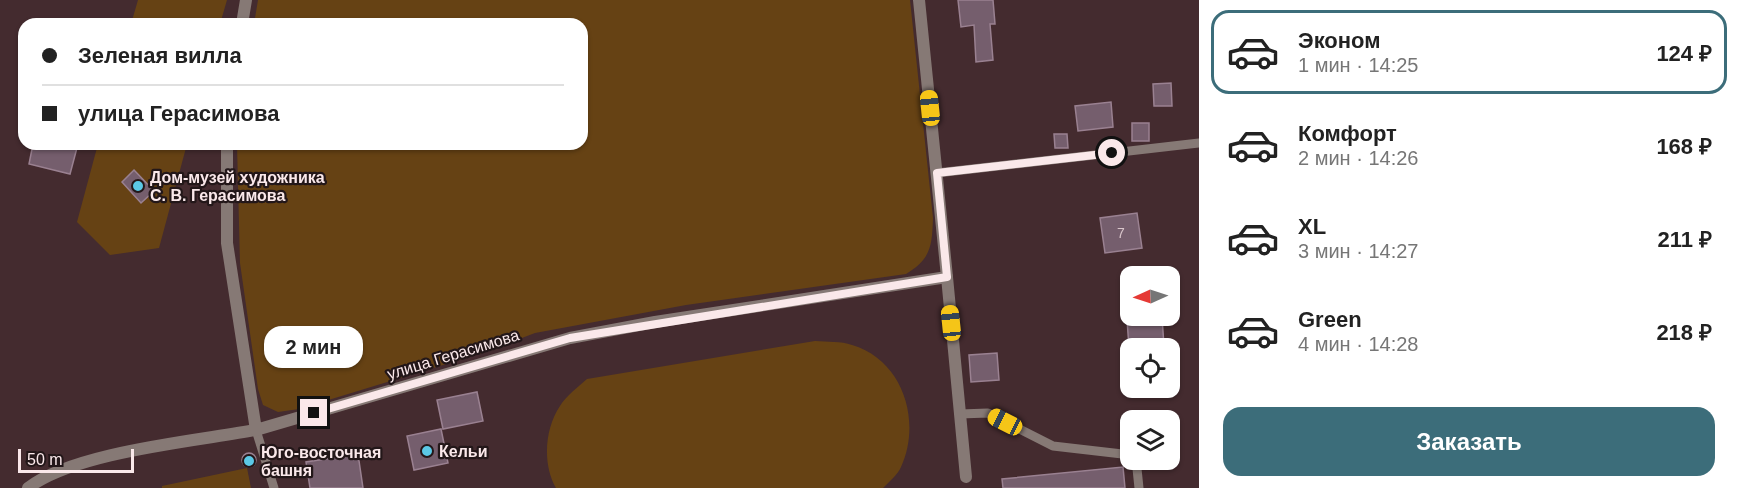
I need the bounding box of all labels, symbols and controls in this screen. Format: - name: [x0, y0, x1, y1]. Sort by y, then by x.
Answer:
- icon: car: [1226, 25, 1280, 79]
- text: Эконом: [1298, 28, 1381, 53]
- text: 124 ₽: [1656, 41, 1712, 66]
- text: Зеленая вилла: [78, 43, 242, 68]
- text: 1 мин · 14:25: [1298, 54, 1418, 76]
- car: [919, 89, 941, 127]
- text: улица Герасимова: [78, 101, 280, 126]
- icon: car: [1226, 118, 1280, 172]
- text: Комфорт: [1298, 121, 1397, 146]
- text: 168 ₽: [1656, 134, 1712, 159]
- route start: [1098, 139, 1125, 166]
- text: 2 мин · 14:26: [1298, 147, 1418, 169]
- place label: Дом-музей художника С. В. Герасимова: [150, 169, 325, 204]
- marker: Дом-музей художника С. В. Герасимова: [131, 179, 145, 193]
- icon: car: [1226, 211, 1280, 265]
- text: XL: [1298, 214, 1326, 239]
- house number: 7: [1117, 225, 1125, 241]
- text: 211 ₽: [1658, 227, 1712, 252]
- text: 3 мин · 14:27: [1298, 240, 1418, 262]
- north arrow: [1120, 266, 1180, 326]
- map controls: [1120, 266, 1180, 470]
- car: [940, 304, 962, 342]
- icon: car: [1226, 304, 1280, 358]
- text: Green: [1298, 307, 1362, 332]
- text: 218 ₽: [1656, 320, 1712, 345]
- callout: 2 мин: [264, 326, 364, 368]
- street label: улица Герасимова: [385, 326, 521, 383]
- text: 4 мин · 14:28: [1298, 333, 1418, 355]
- text: 2 мин: [286, 336, 341, 358]
- button: locate: [1120, 338, 1180, 398]
- route end: [300, 399, 327, 426]
- car: [985, 406, 1025, 438]
- button: Заказать: [1223, 407, 1715, 476]
- button: layers: [1120, 410, 1180, 470]
- place label: Кельи: [439, 443, 488, 460]
- place label: Юго-восточная башня: [261, 444, 381, 479]
- marker: Кельи: [420, 444, 434, 458]
- scale bar: [18, 446, 134, 474]
- text: 50 m: [27, 451, 63, 468]
- marker: Юго-восточная башня: [242, 454, 256, 468]

